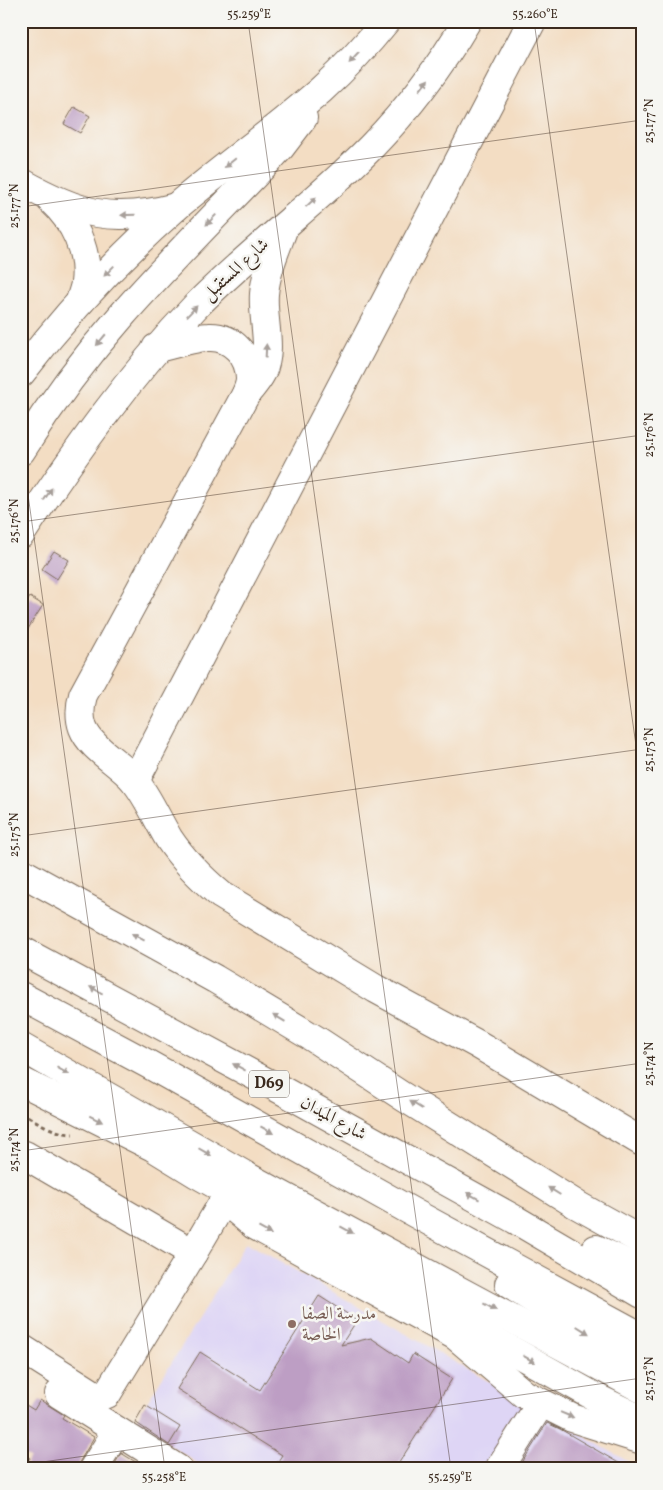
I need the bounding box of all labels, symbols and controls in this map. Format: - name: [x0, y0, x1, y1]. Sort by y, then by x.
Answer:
- text: 55.259°E: [227, 7, 271, 23]
- text: 55.260°E: [512, 7, 558, 23]
- one-way arrow: [348, 51, 360, 63]
- one-way arrow: [419, 79, 430, 92]
- text: 25.177°N: [642, 99, 658, 143]
- one-way arrow: [224, 158, 237, 169]
- text: 25.177°N: [7, 184, 23, 228]
- one-way arrow: [305, 196, 317, 208]
- one-way arrow: [120, 211, 136, 219]
- one-way arrow: [205, 214, 217, 226]
- street label: شارع المستقبل: [197, 233, 276, 308]
- one-way arrow: [103, 265, 115, 277]
- one-way arrow: [185, 306, 197, 318]
- one-way arrow: [96, 333, 107, 346]
- one-way arrow: [262, 343, 270, 359]
- text: 25.176°N: [642, 412, 658, 458]
- one-way arrow: [43, 487, 53, 500]
- text: 25.176°N: [7, 498, 23, 544]
- text: 25.175°N: [642, 728, 658, 772]
- text: 25.175°N: [7, 813, 23, 857]
- one-way arrow: [131, 932, 145, 941]
- one-way arrow: [88, 986, 103, 994]
- one-way arrow: [272, 1013, 285, 1022]
- text: 25.174°N: [642, 1042, 658, 1086]
- one-way arrow: [231, 1063, 246, 1071]
- one-way arrow: [57, 1067, 70, 1076]
- road number: D69: [249, 1070, 289, 1098]
- street label: شارع الميدان: [295, 1091, 371, 1148]
- one-way arrow: [409, 1100, 422, 1109]
- one-way arrow: [89, 1115, 103, 1123]
- one-way arrow: [259, 1126, 274, 1134]
- text: 25.174°N: [7, 1128, 23, 1172]
- one-way arrow: [197, 1148, 212, 1156]
- one-way arrow: [547, 1186, 560, 1195]
- one-way arrow: [466, 1192, 480, 1200]
- one-way arrow: [340, 1226, 354, 1234]
- one-way arrow: [258, 1227, 271, 1236]
- place label: مدرسة الصفا الخاصة: [302, 1302, 376, 1348]
- one-way arrow: [483, 1303, 497, 1312]
- marker: مدرسة الصفا الخاصة: [286, 1318, 298, 1330]
- one-way arrow: [577, 1326, 590, 1335]
- one-way arrow: [521, 1355, 536, 1363]
- text: 25.173°N: [642, 1357, 658, 1401]
- one-way arrow: [559, 1412, 574, 1420]
- text: 55.258°E: [142, 1470, 186, 1486]
- text: 55.259°E: [428, 1470, 472, 1486]

